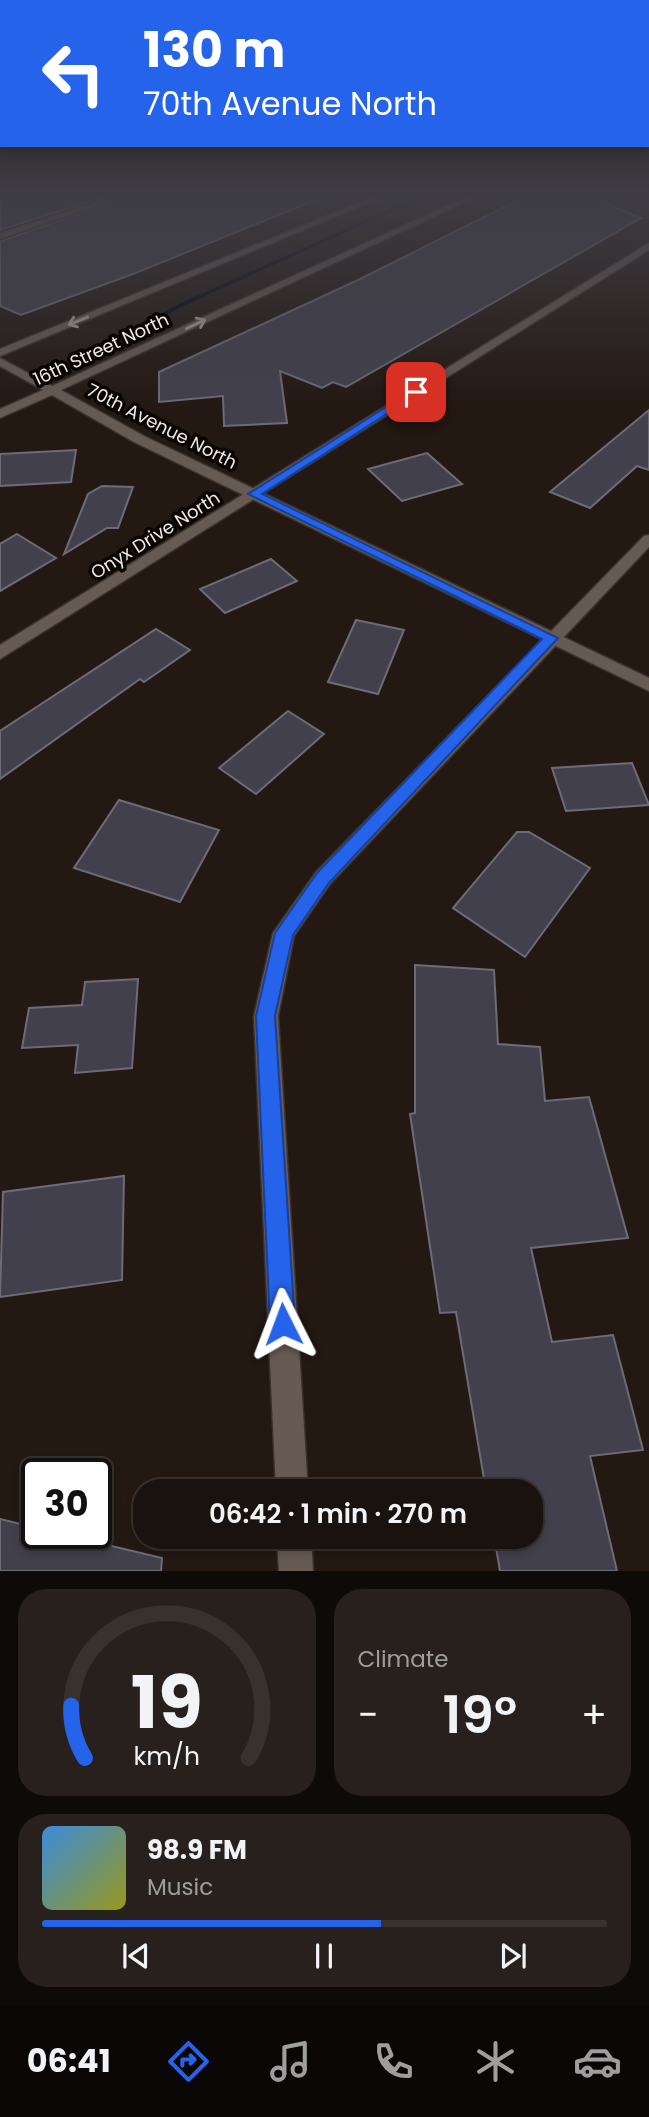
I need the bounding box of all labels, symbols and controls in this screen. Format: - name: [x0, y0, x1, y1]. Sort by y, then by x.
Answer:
- text: 130 m: [143, 16, 285, 84]
- icon: left: [28, 28, 119, 119]
- text: 70th Avenue North: [143, 81, 437, 126]
- street label: 16th Street North: [29, 307, 173, 391]
- one-way arrow: [68, 315, 90, 328]
- one-way arrow: [185, 317, 206, 330]
- pin: [386, 362, 446, 422]
- icon: arrive: [397, 373, 435, 411]
- street label: 70th Avenue North: [83, 377, 241, 475]
- street label: Onyx Drive North: [86, 485, 224, 585]
- position arrow: [246, 1287, 320, 1361]
- speed limit sign: 30: [21, 1458, 112, 1549]
- text: 06:42 · 1 min · 270 m: [209, 1496, 467, 1532]
- text: Climate: [358, 1643, 448, 1675]
- text: 19: [131, 1653, 203, 1754]
- text: 19°: [443, 1678, 517, 1751]
- text: −: [358, 1688, 378, 1741]
- text: +: [581, 1688, 607, 1741]
- text: km/h: [133, 1739, 200, 1774]
- text: 98.9 FM: [147, 1832, 247, 1868]
- text: Music: [147, 1871, 213, 1903]
- icon: previous: [117, 1937, 155, 1975]
- icon: pause: [305, 1937, 343, 1975]
- icon: next: [494, 1937, 532, 1975]
- icon: directions: [164, 2037, 213, 2086]
- icon: music: [266, 2037, 315, 2086]
- icon: phone: [369, 2037, 418, 2086]
- icon: climate: [471, 2037, 520, 2086]
- icon: car: [573, 2037, 622, 2086]
- text: 06:41: [27, 2038, 111, 2083]

